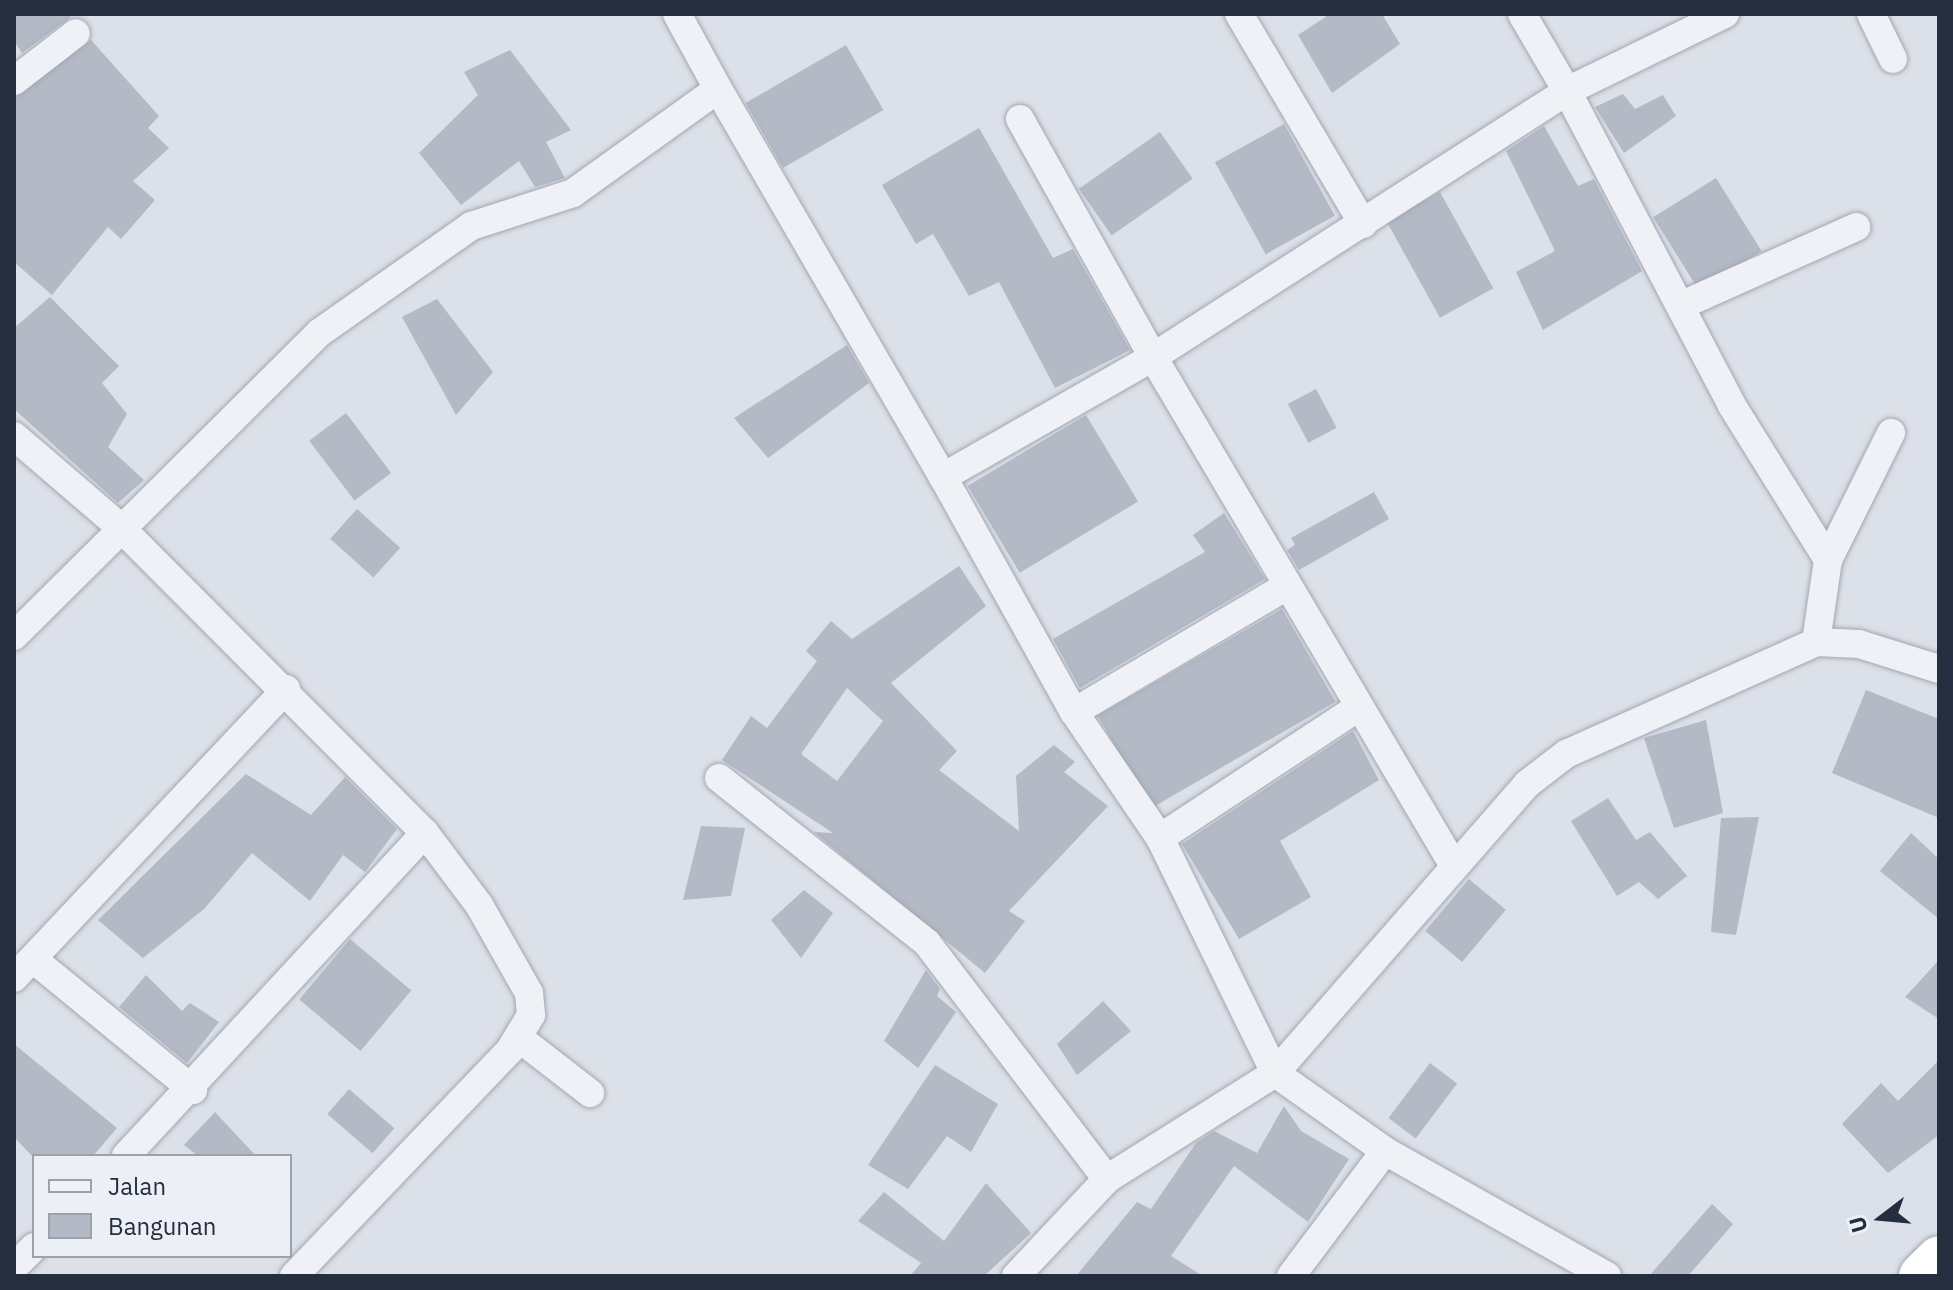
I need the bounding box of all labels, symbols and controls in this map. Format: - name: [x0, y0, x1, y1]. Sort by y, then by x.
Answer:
- legend: [32, 1154, 292, 1258]
- text: Jalan: [108, 1170, 166, 1202]
- north arrow: [1841, 1178, 1921, 1258]
- text: Bangunan: [108, 1210, 216, 1242]
- text: U: [1841, 1213, 1873, 1236]

